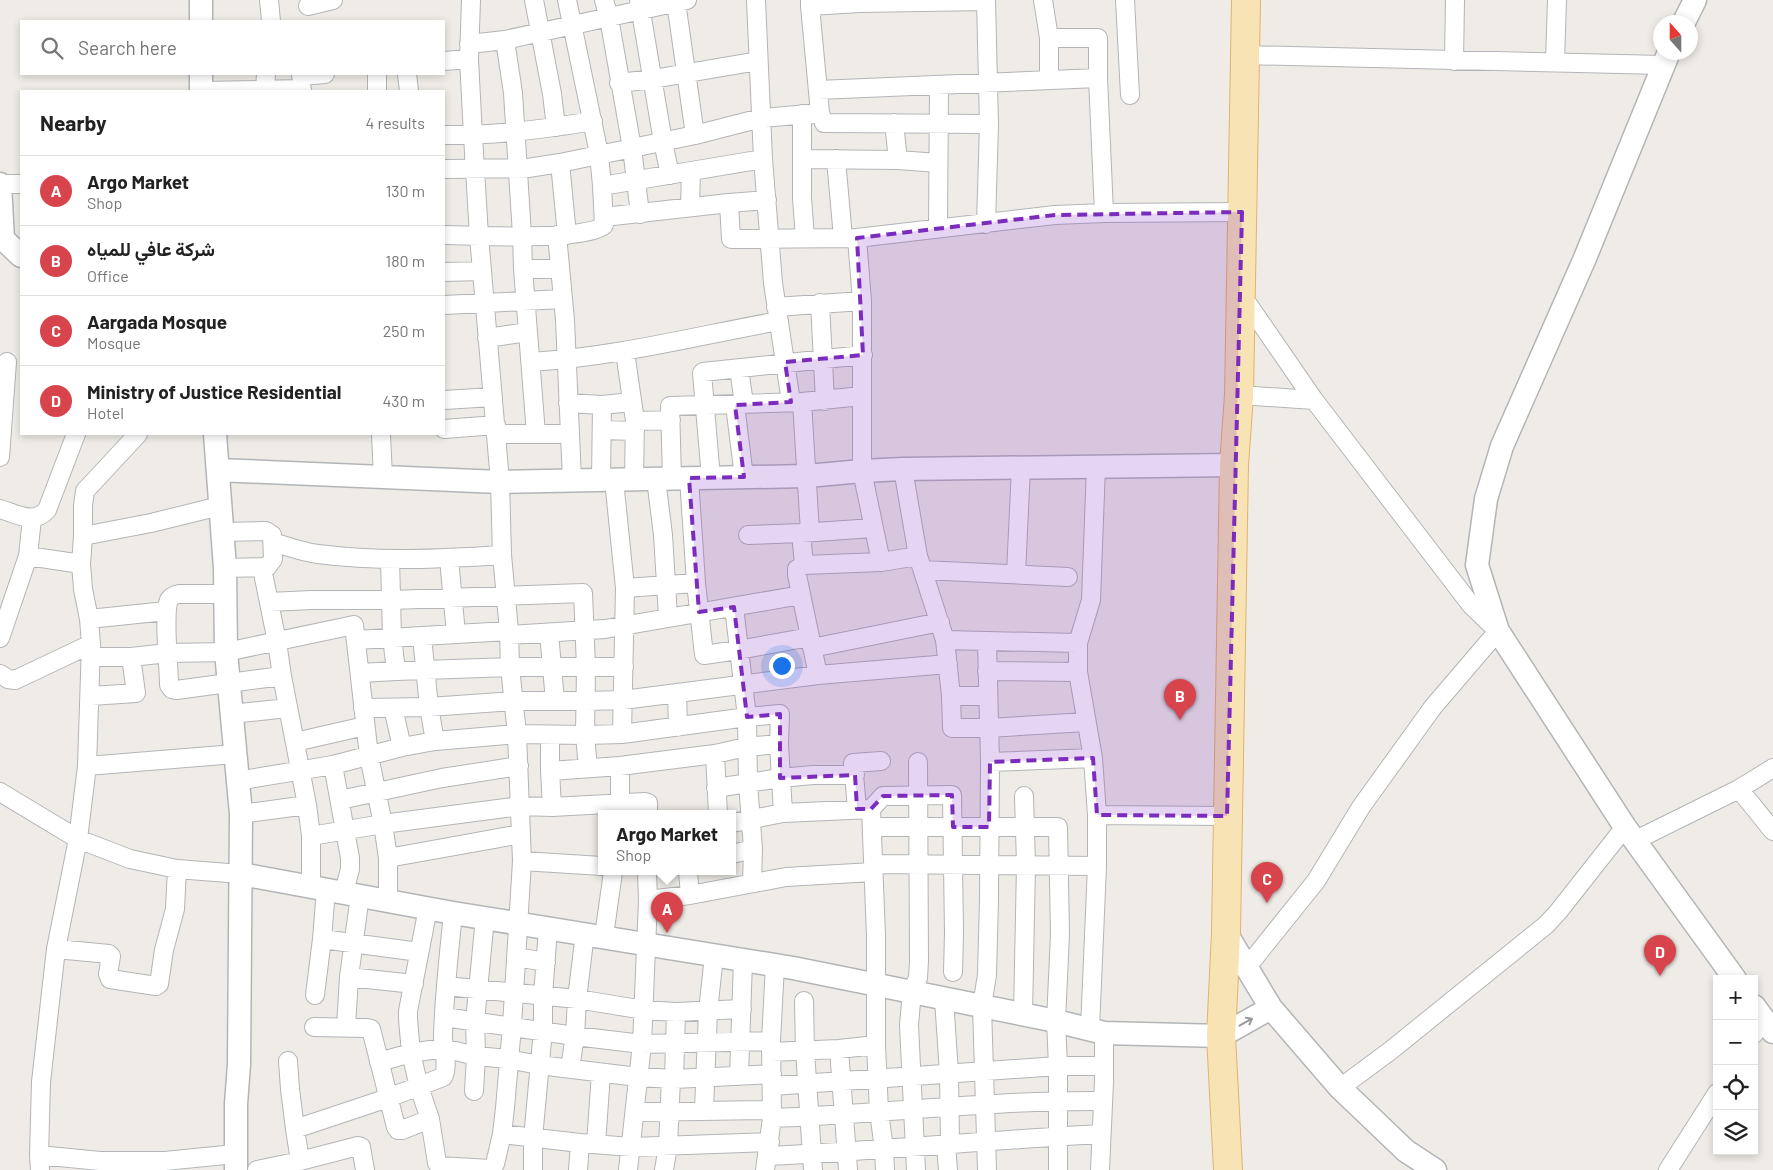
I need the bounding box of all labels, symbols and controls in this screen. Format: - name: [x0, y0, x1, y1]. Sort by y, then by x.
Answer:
- north arrow: [1653, 15, 1698, 60]
- search box: [20, 20, 445, 75]
- icon: search: [38, 34, 66, 62]
- text: Search here: [78, 36, 177, 59]
- text: Nearby: [40, 110, 106, 135]
- text: 4 results: [365, 113, 425, 132]
- text: Argo Market: [87, 170, 189, 193]
- text: A: [51, 181, 61, 200]
- text: 130 m: [386, 181, 425, 200]
- text: Shop: [87, 193, 122, 212]
- text: شركة عافي للمياه: [87, 237, 215, 260]
- text: B: [51, 251, 61, 270]
- text: 180 m: [386, 251, 425, 270]
- text: Office: [87, 266, 129, 285]
- text: Aargada Mosque: [87, 310, 227, 333]
- text: C: [51, 321, 61, 340]
- text: 250 m: [383, 321, 425, 340]
- text: Mosque: [87, 333, 141, 352]
- text: Ministry of Justice Residential: [87, 380, 341, 403]
- text: D: [51, 391, 61, 410]
- text: 430 m: [382, 391, 425, 410]
- text: Hotel: [87, 403, 124, 422]
- your location: [769, 653, 795, 679]
- pin: B: [1164, 679, 1196, 720]
- popup: [598, 810, 736, 875]
- text: Argo Market: [616, 822, 718, 845]
- text: Shop: [616, 845, 651, 864]
- pin: C: [1251, 862, 1283, 903]
- pin: A: [651, 892, 683, 933]
- pin: D: [1644, 935, 1676, 976]
- map controls: [1713, 975, 1758, 1155]
- button: +: [1713, 975, 1758, 1020]
- one-way arrow: [1239, 1016, 1253, 1026]
- button: −: [1713, 1020, 1758, 1065]
- button: locate: [1713, 1065, 1758, 1110]
- button: layers: [1713, 1110, 1758, 1155]

